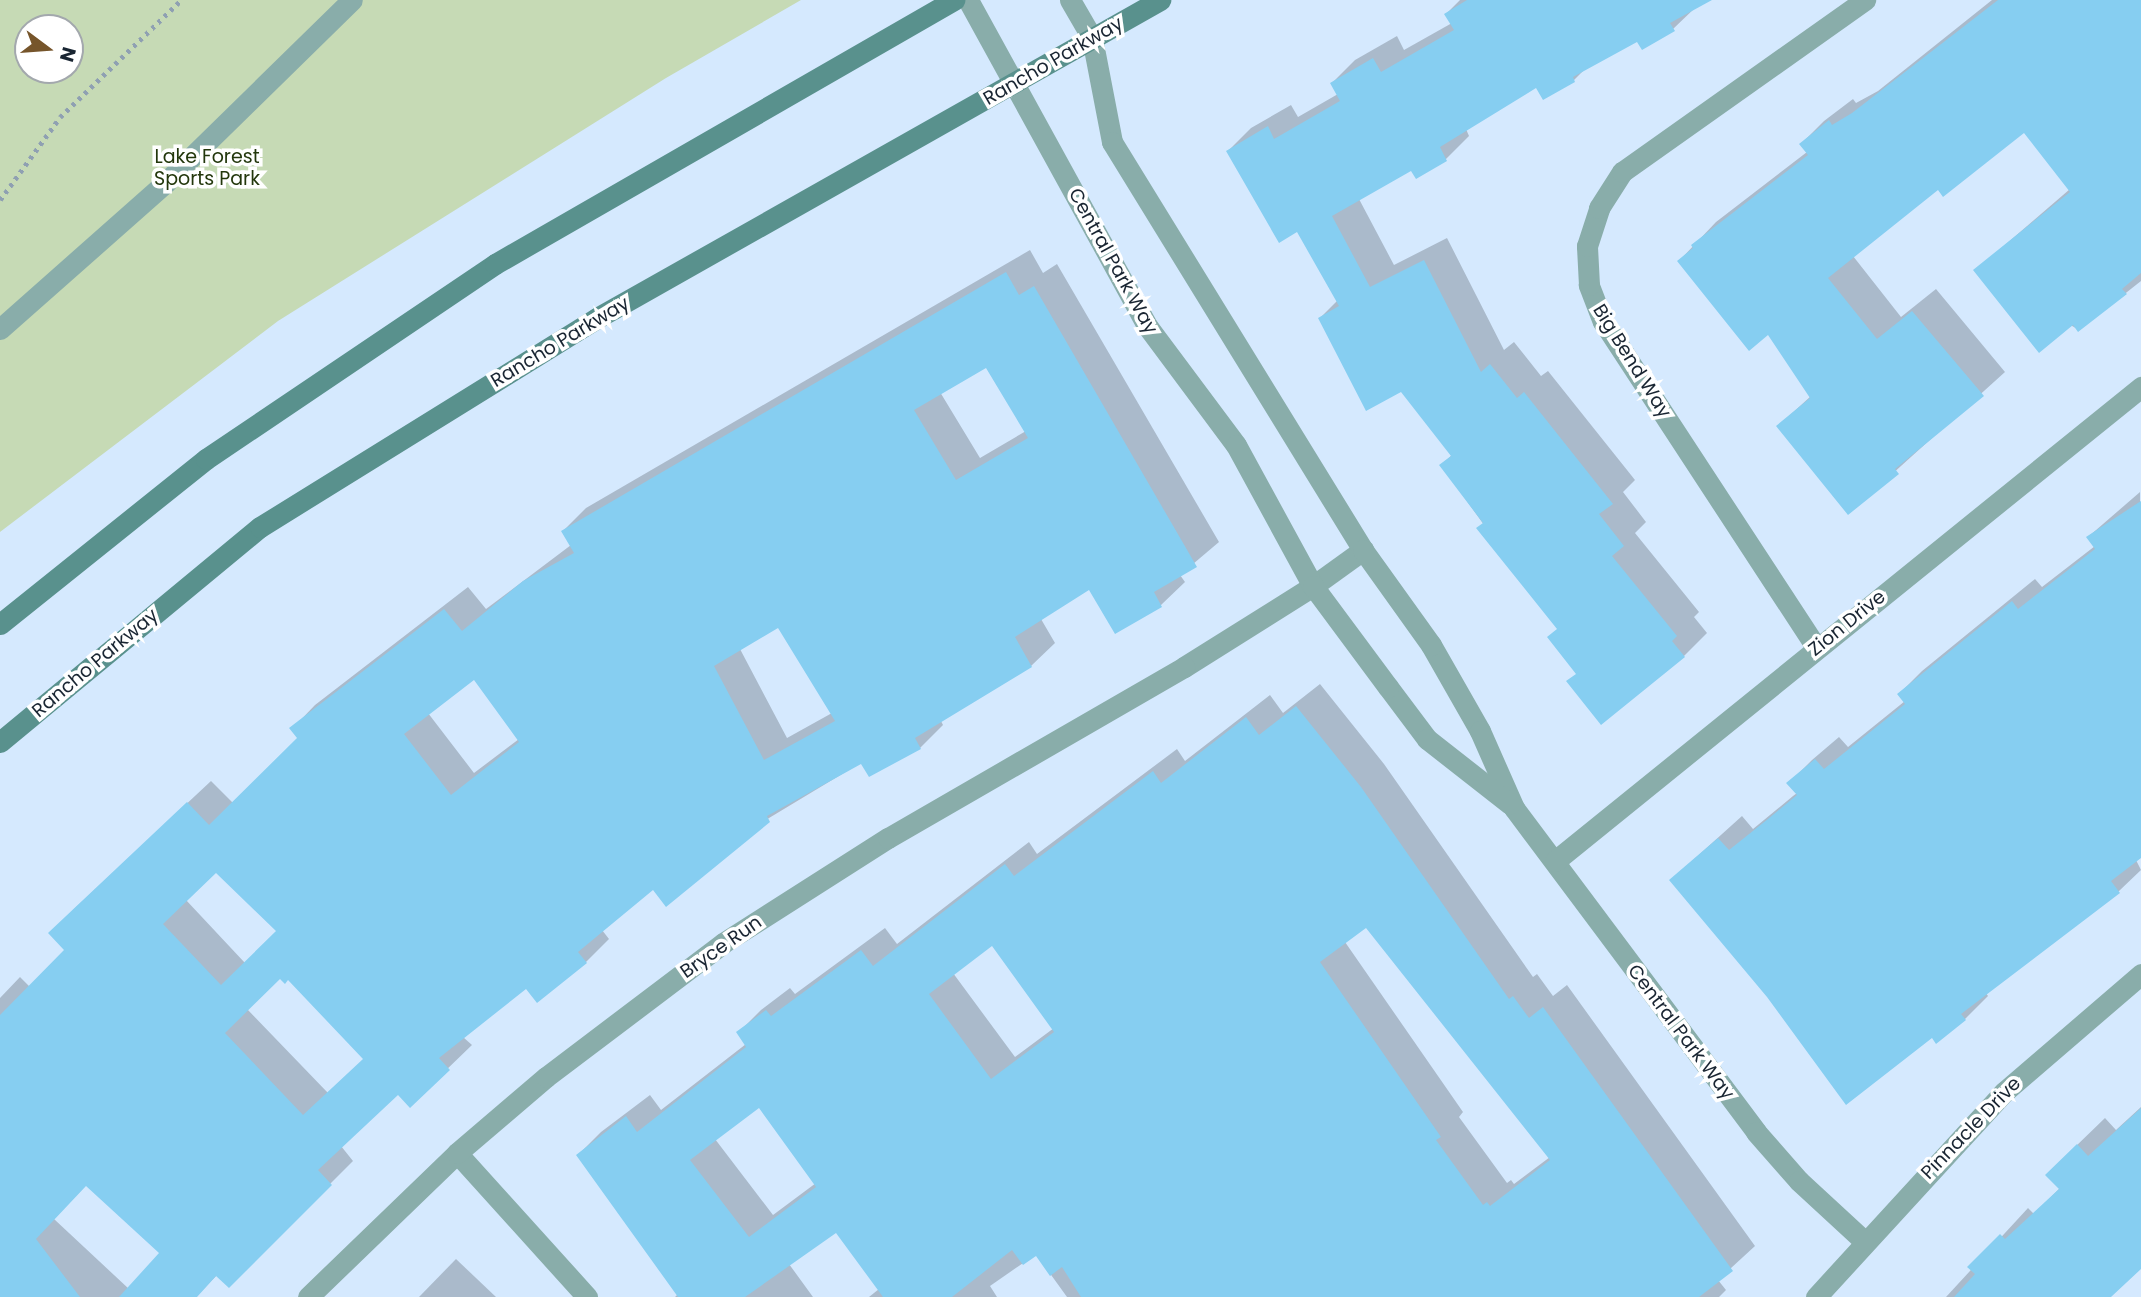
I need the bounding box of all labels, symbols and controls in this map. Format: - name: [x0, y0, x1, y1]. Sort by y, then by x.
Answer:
- street label: Rancho Parkway: [979, 12, 1127, 110]
- north arrow: [14, 14, 84, 84]
- text: N: [53, 44, 83, 65]
- park label: Lake Forest Sports Park: [154, 146, 260, 190]
- street label: Central Park Way: [1063, 184, 1163, 338]
- street label: Rancho Parkway: [487, 292, 633, 392]
- street label: Big Bend Way: [1588, 300, 1676, 422]
- street label: Zion Drive: [1804, 585, 1890, 661]
- street label: Rancho Parkway: [27, 604, 163, 722]
- street label: Bryce Run: [676, 911, 766, 983]
- street label: Central Park Way: [1623, 960, 1739, 1104]
- street label: Pinnacle Drive: [1916, 1072, 2026, 1184]

